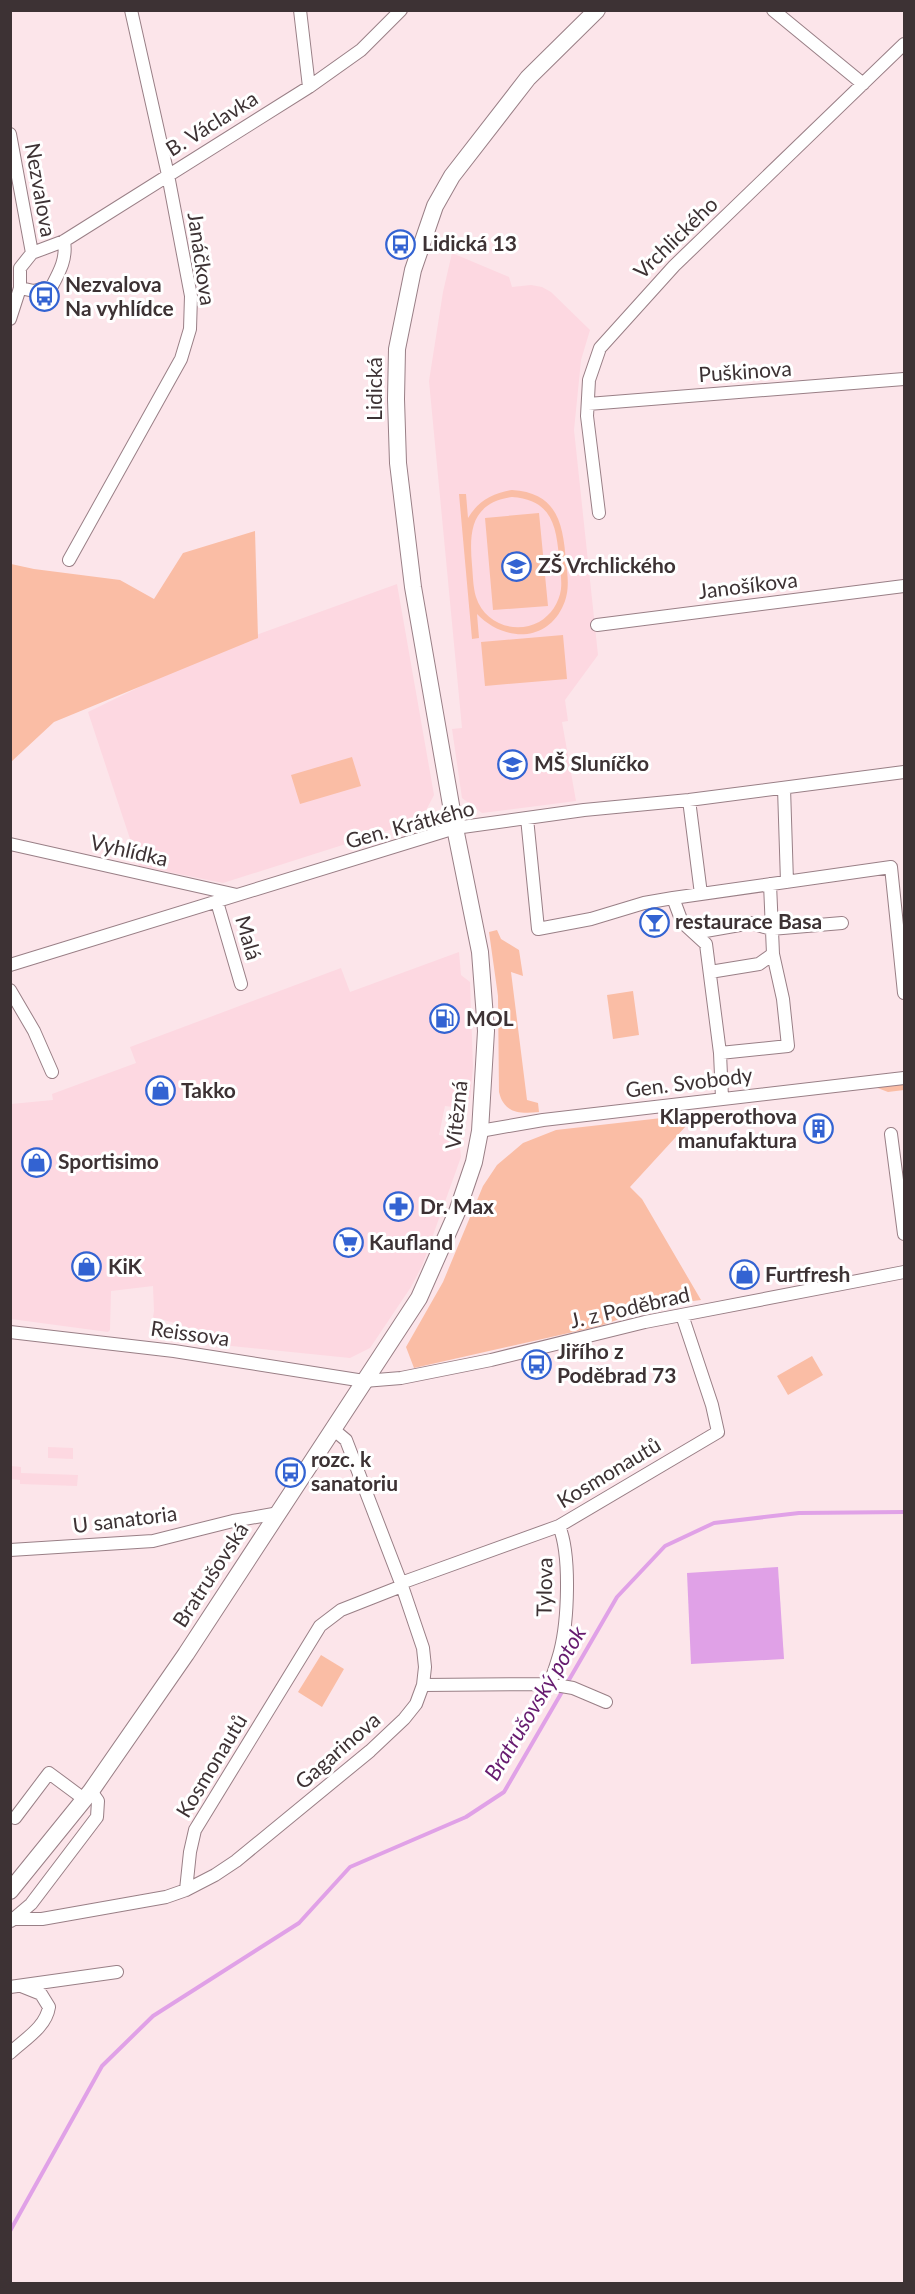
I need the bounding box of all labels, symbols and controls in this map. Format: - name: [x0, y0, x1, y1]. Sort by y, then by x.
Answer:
- street label: B. Václavka: [161, 85, 262, 161]
- street label: Nezvalova: [21, 141, 62, 239]
- street label: Vrchlického: [628, 191, 722, 283]
- street label: Janáčkova: [184, 211, 221, 307]
- bus stop icon: Lidická 13: [385, 228, 417, 260]
- place label: Lidická 13: [422, 230, 517, 255]
- place label: Nezvalova Na vyhlídce: [65, 271, 174, 320]
- bus stop icon: Nezvalova Na vyhlídce: [28, 281, 60, 313]
- street label: Puškinova: [697, 355, 792, 386]
- street label: Lidická: [361, 357, 386, 421]
- school or university icon: ZŠ Vrchlického: [501, 550, 533, 582]
- place label: ZŠ Vrchlického: [538, 552, 676, 577]
- street label: Janošíkova: [697, 566, 799, 603]
- school or university icon: MŠ Sluníčko: [497, 748, 529, 780]
- place label: MŠ Sluníčko: [534, 750, 649, 775]
- street label: Gen. Krátkého: [342, 794, 477, 853]
- street label: Vyhlídka: [88, 828, 171, 871]
- bar icon: restaurace Basa: [638, 906, 670, 938]
- place label: restaurace Basa: [675, 908, 822, 933]
- street label: Malá: [231, 913, 268, 963]
- fuel station icon: MOL: [429, 1003, 461, 1035]
- place label: MOL: [466, 1005, 514, 1030]
- street label: Gen. Svobody: [624, 1061, 754, 1102]
- shop icon: Takko: [144, 1075, 176, 1107]
- place label: Takko: [181, 1077, 236, 1102]
- street label: Vítězná: [439, 1079, 472, 1150]
- place label: Klapperothova manufaktura: [659, 1103, 797, 1152]
- building icon: Klapperothova manufaktura: [802, 1113, 834, 1145]
- shop icon: Sportisimo: [21, 1146, 53, 1178]
- place label: Sportisimo: [58, 1148, 159, 1173]
- pharmacy icon: Dr. Max: [383, 1191, 415, 1223]
- place label: Dr. Max: [420, 1193, 494, 1218]
- supermarket icon: Kaufland: [332, 1227, 364, 1259]
- place label: Kaufland: [369, 1229, 453, 1254]
- shop icon: KiK: [71, 1251, 103, 1283]
- place label: KiK: [108, 1253, 143, 1278]
- shop icon: Furtfresh: [728, 1259, 760, 1291]
- place label: Furtfresh: [765, 1261, 850, 1286]
- street label: J. z Poděbrad: [567, 1281, 692, 1332]
- street label: Reissova: [149, 1315, 231, 1350]
- place label: Jiřího z Poděbrad 73: [557, 1338, 676, 1387]
- bus stop icon: Jiřího z Poděbrad 73: [520, 1348, 552, 1380]
- street label: Kosmonautů: [552, 1431, 665, 1512]
- place label: rozc. k sanatoriu: [311, 1446, 398, 1495]
- bus stop icon: rozc. k sanatoriu: [274, 1456, 306, 1488]
- street label: U sanatoria: [71, 1500, 178, 1537]
- street label: Bratrušovská: [167, 1517, 253, 1631]
- street label: Tylova: [530, 1557, 557, 1617]
- water label: Bratrušovský potok: [478, 1620, 592, 1785]
- street label: Gagarinova: [290, 1706, 385, 1793]
- street label: Kosmonautů: [170, 1709, 251, 1822]

